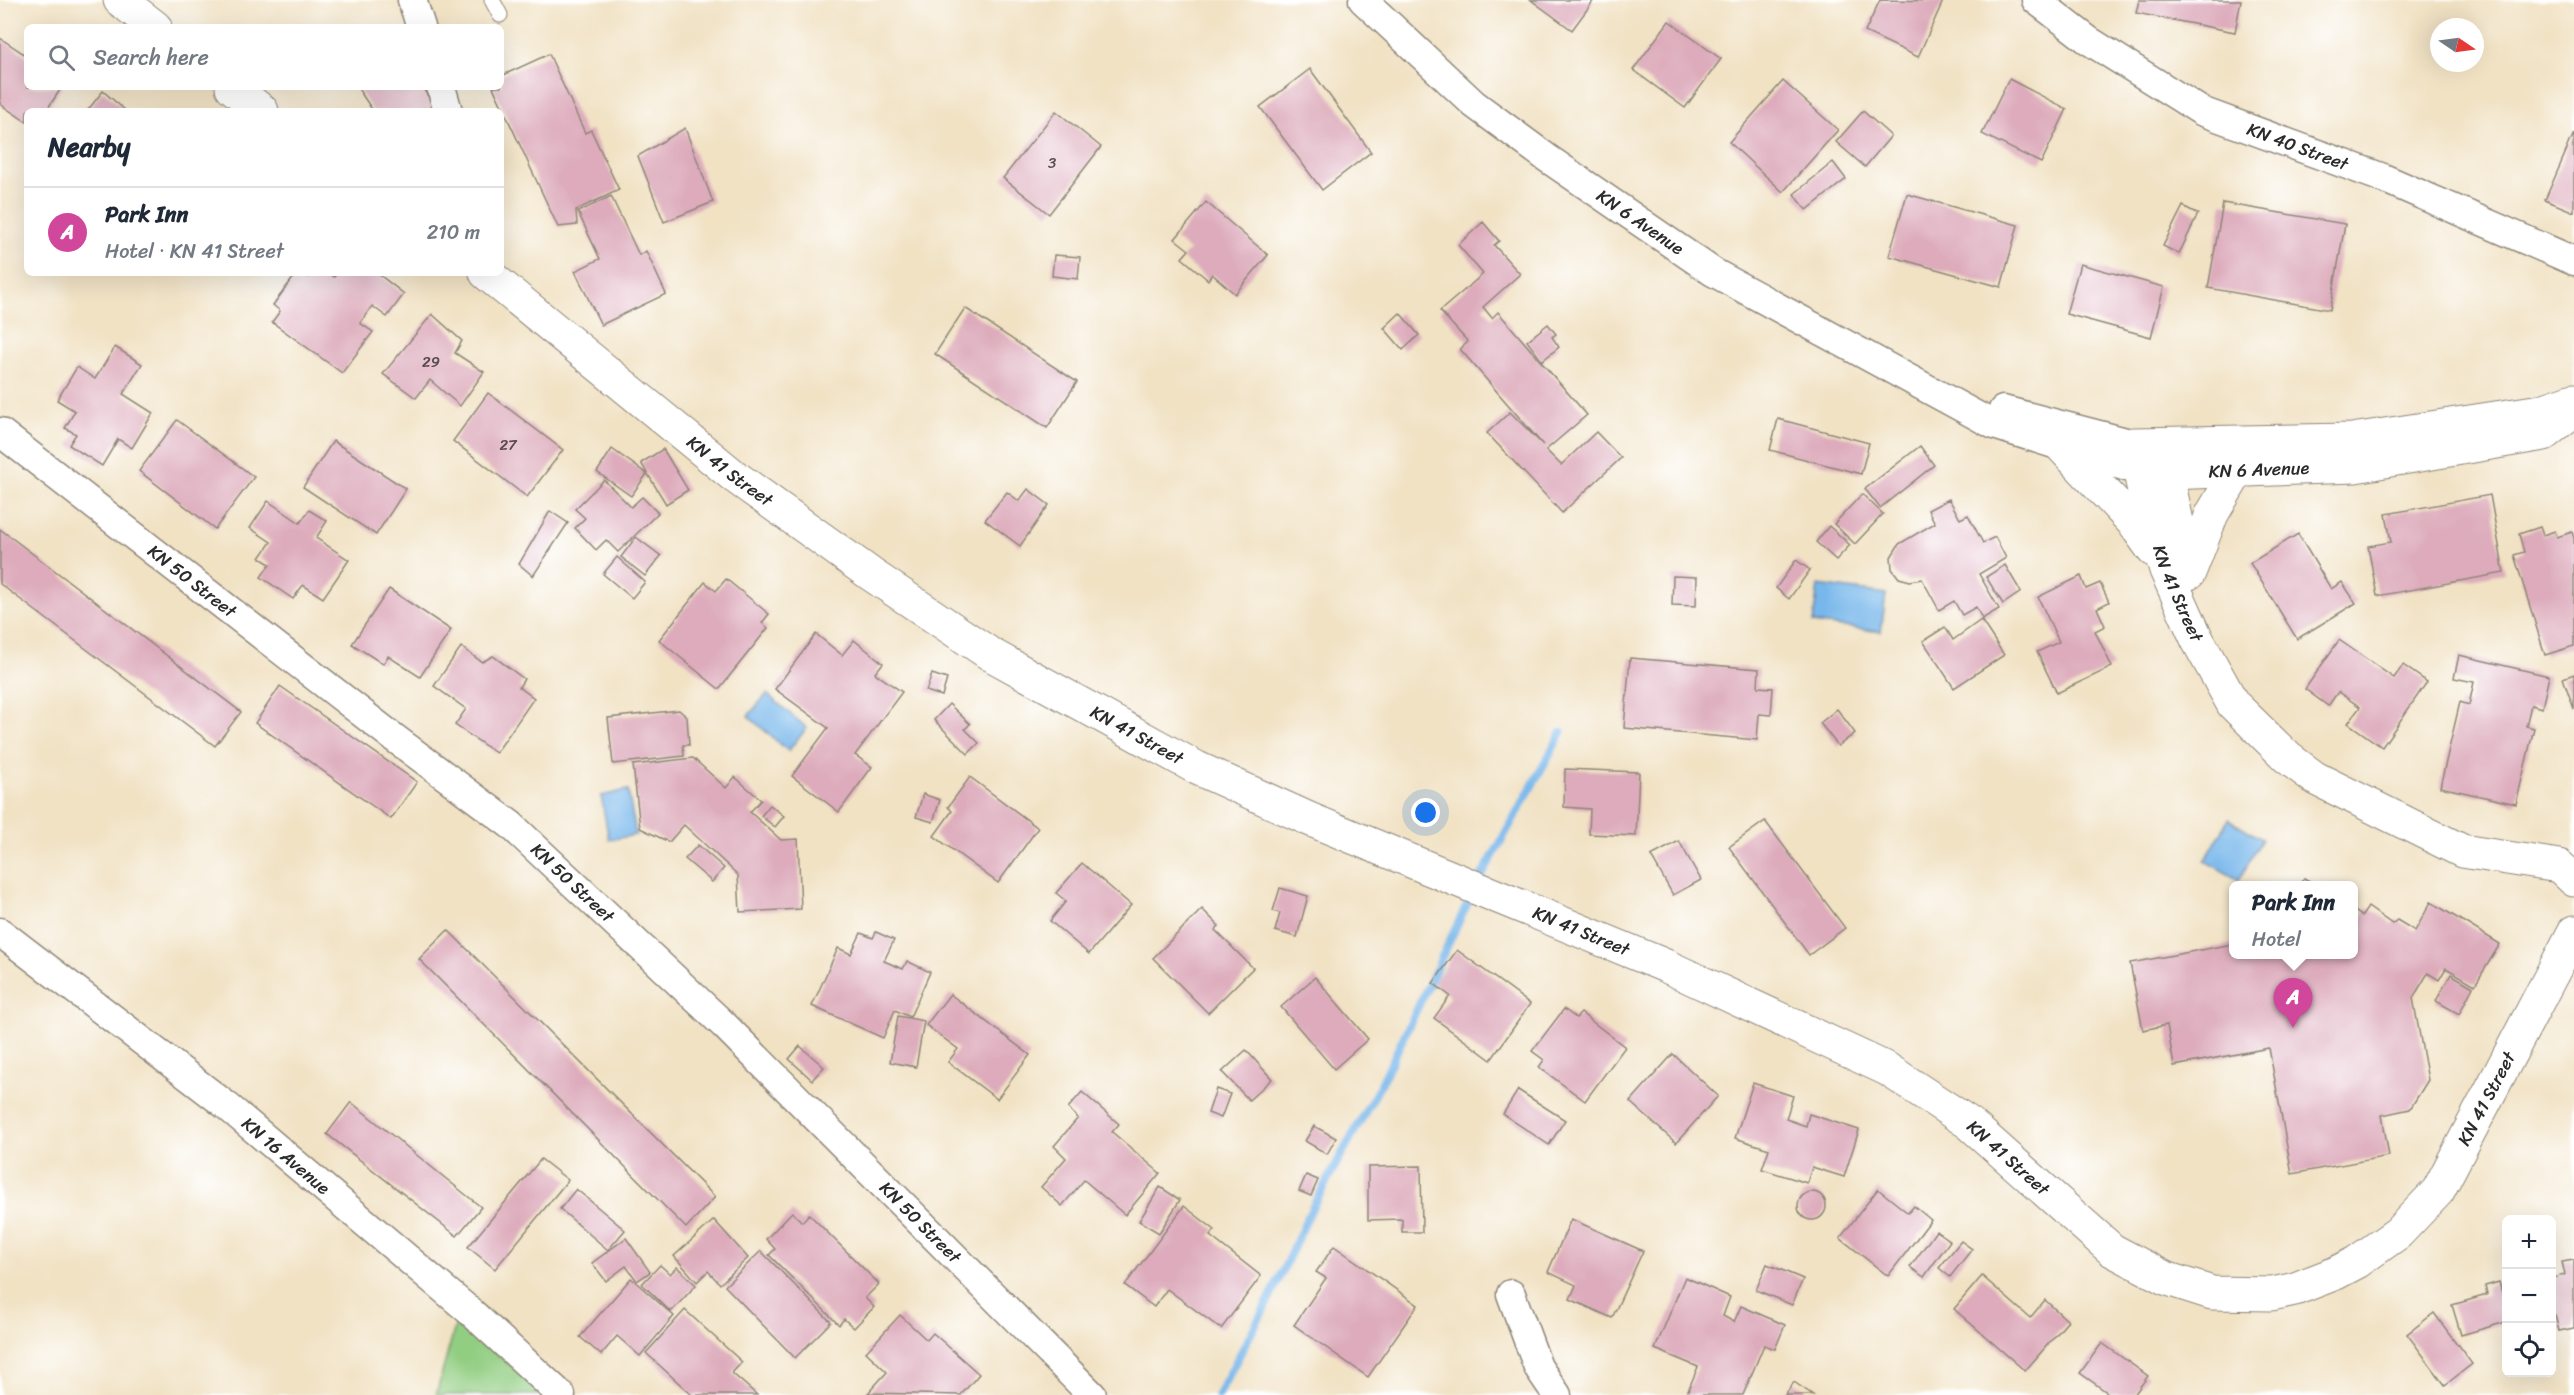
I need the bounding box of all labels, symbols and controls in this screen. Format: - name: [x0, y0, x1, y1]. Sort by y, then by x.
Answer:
- north arrow: [2430, 18, 2484, 72]
- search box: [24, 24, 504, 90]
- text: Search here: [93, 38, 209, 77]
- icon: search: [45, 41, 78, 74]
- street label: KN 40 Street: [2242, 113, 2354, 180]
- text: Nearby: [48, 124, 130, 170]
- house number: 3: [1048, 150, 1056, 176]
- street label: KN 6 Avenue: [1590, 180, 1691, 264]
- text: Park Inn: [105, 195, 188, 234]
- text: A: [61, 215, 74, 250]
- text: 210 m: [427, 215, 480, 250]
- text: Hotel · KN 41 Street: [105, 234, 284, 269]
- house number: 29: [422, 349, 440, 375]
- street label: KN 41 Street: [679, 427, 780, 516]
- house number: 27: [499, 432, 518, 458]
- street label: KN 6 Avenue: [2208, 452, 2310, 487]
- street label: KN 50 Street: [140, 536, 244, 627]
- street label: KN 41 Street: [2143, 541, 2213, 648]
- street label: KN 41 Street: [1084, 696, 1190, 774]
- your location: [1411, 798, 1440, 827]
- street label: KN 50 Street: [523, 835, 623, 931]
- popup: [2229, 881, 2358, 959]
- text: Park Inn: [2252, 883, 2335, 922]
- street label: KN 41 Street: [1528, 897, 1635, 966]
- text: Hotel: [2252, 922, 2301, 957]
- pin: A: [2274, 978, 2312, 1028]
- street label: KN 41 Street: [2448, 1045, 2525, 1152]
- street label: KN 16 Avenue: [234, 1108, 338, 1203]
- street label: KN 41 Street: [1959, 1112, 2058, 1204]
- street label: KN 50 Street: [871, 1173, 969, 1272]
- map controls: [2502, 1215, 2556, 1377]
- button: +: [2502, 1215, 2556, 1269]
- button: −: [2502, 1269, 2556, 1323]
- button: locate: [2502, 1323, 2556, 1377]

